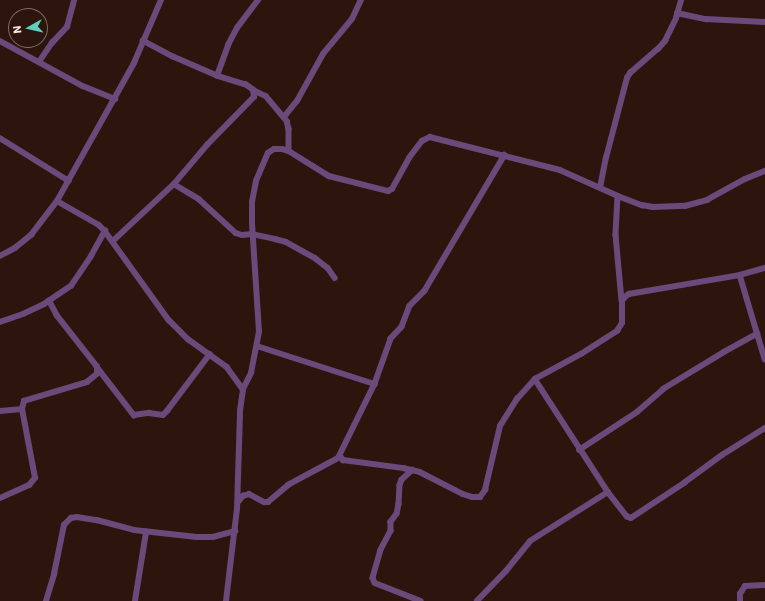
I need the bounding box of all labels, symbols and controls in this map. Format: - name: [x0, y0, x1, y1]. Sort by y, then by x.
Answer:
- north arrow: [8, 8, 48, 48]
- text: N: [10, 25, 25, 34]

